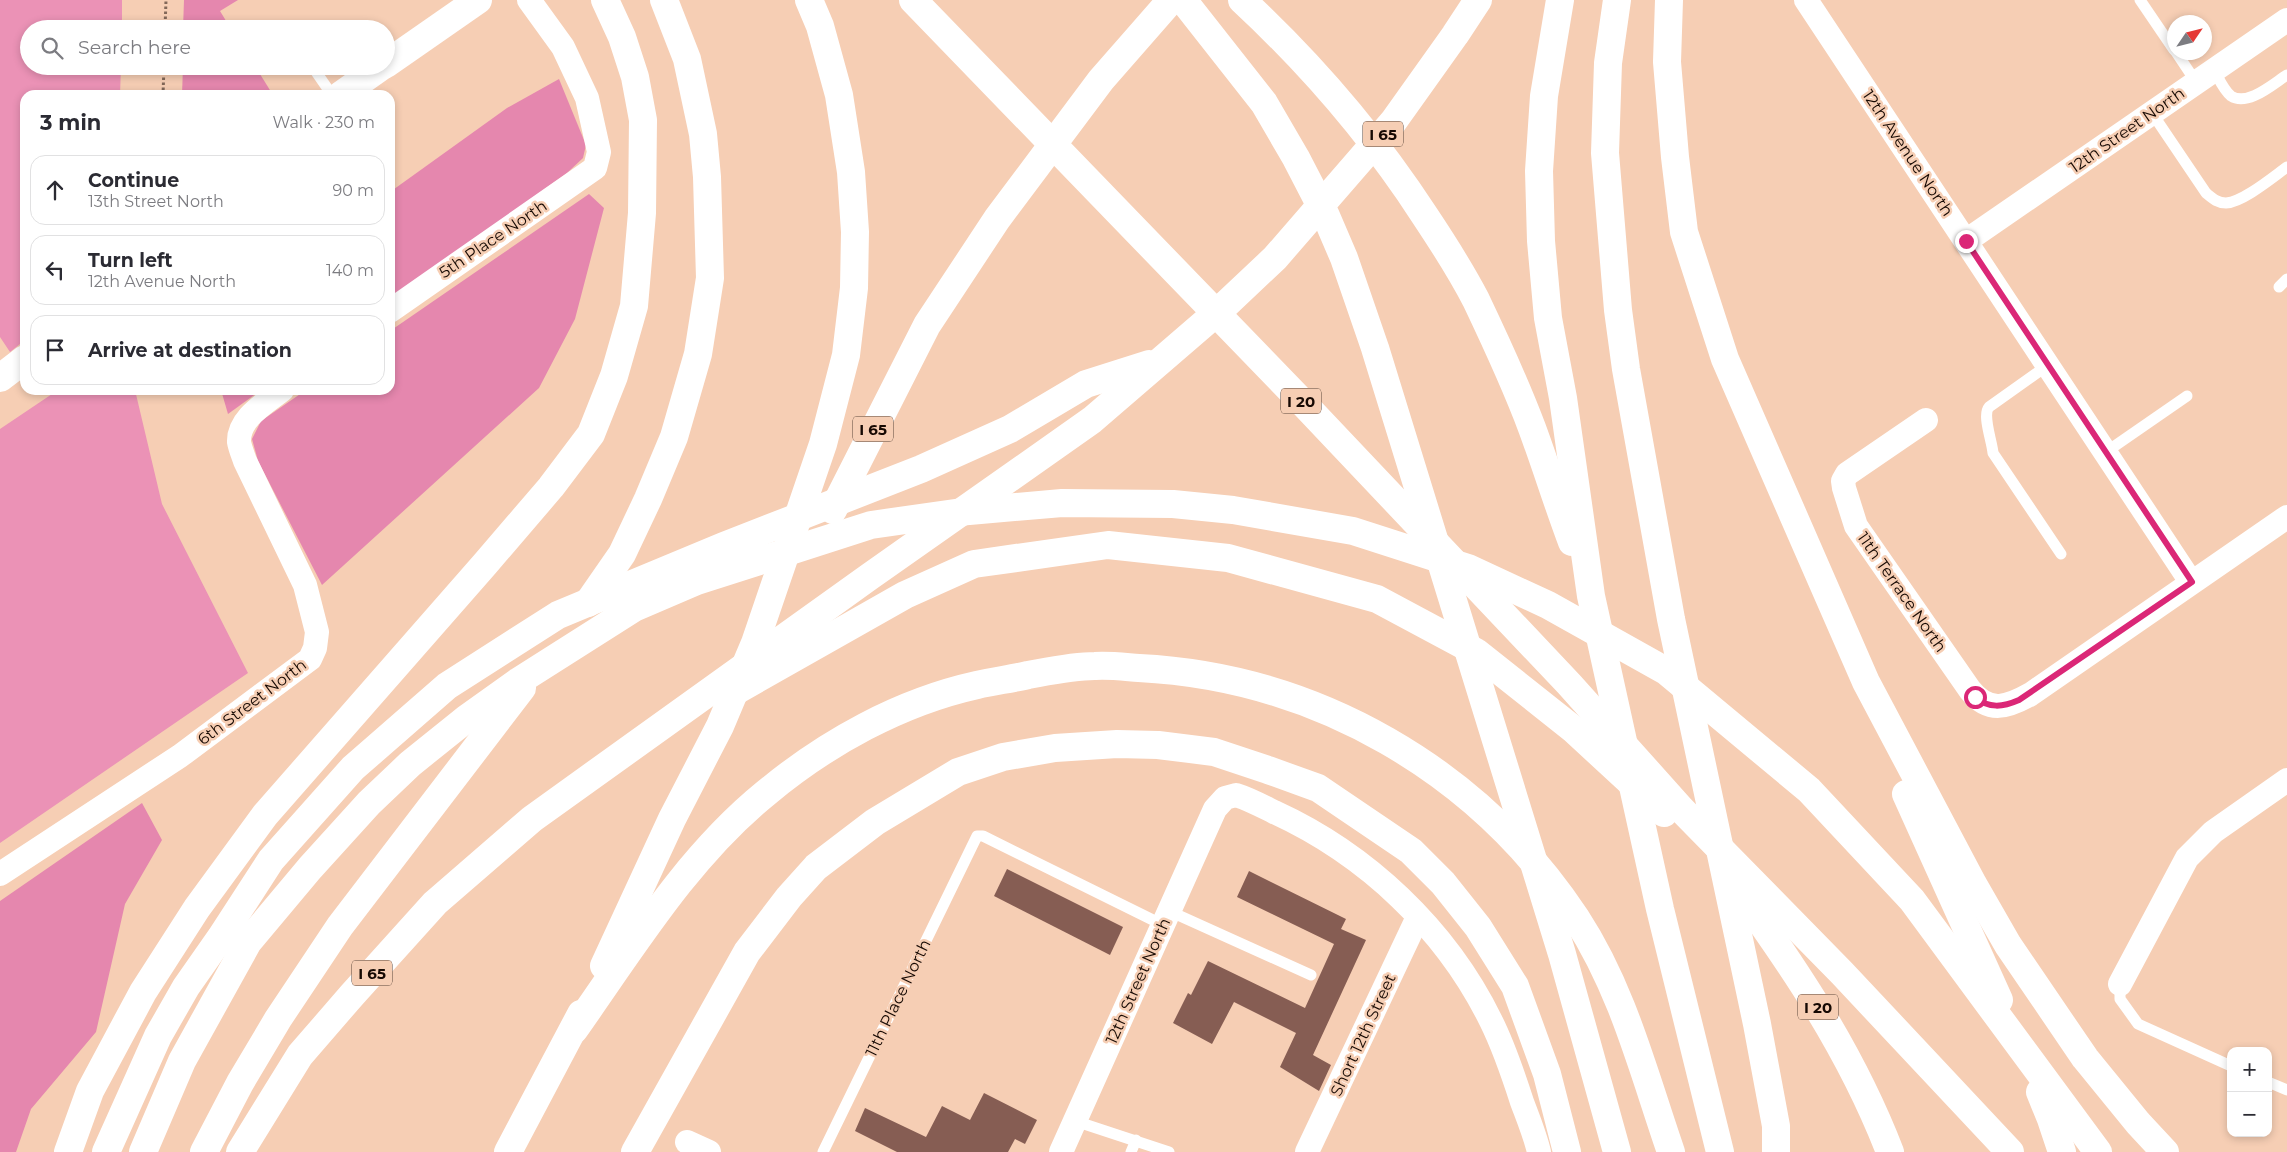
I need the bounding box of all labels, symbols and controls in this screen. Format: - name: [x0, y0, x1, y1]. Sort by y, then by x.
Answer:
- north arrow: [2167, 15, 2212, 60]
- search box: [20, 20, 395, 75]
- icon: search: [38, 34, 66, 62]
- text: Search here: [78, 36, 191, 59]
- street label: 12th Street North: [2066, 83, 2188, 177]
- street label: 12th Avenue North: [1859, 86, 1957, 220]
- text: 3 min: [40, 110, 101, 135]
- text: Walk · 230 m: [273, 113, 375, 132]
- road number: I 65: [1363, 122, 1403, 146]
- text: Continue: [88, 169, 179, 192]
- icon: ahead: [41, 176, 69, 204]
- text: 90 m: [332, 181, 374, 200]
- text: 13th Street North: [88, 192, 224, 211]
- street label: 5th Place North: [436, 196, 550, 282]
- route end: [1955, 230, 1978, 253]
- text: Turn left: [88, 249, 173, 272]
- icon: left: [41, 256, 69, 284]
- text: 140 m: [326, 261, 374, 280]
- text: 12th Avenue North: [88, 272, 236, 291]
- icon: arrive: [41, 336, 69, 364]
- text: Arrive at destination: [88, 339, 292, 362]
- road number: I 20: [1281, 388, 1321, 414]
- road number: I 65: [853, 416, 893, 442]
- street label: 11th Terrace North: [1853, 528, 1951, 656]
- street label: 6th Street North: [194, 655, 310, 749]
- route start: [1964, 686, 1987, 709]
- street label: 12th Street North: [1102, 915, 1174, 1047]
- street label: 11th Place North: [861, 936, 935, 1060]
- road number: I 65: [352, 960, 392, 986]
- street label: Short 12th Street: [1326, 970, 1400, 1099]
- road number: I 20: [1798, 994, 1838, 1020]
- map controls: [2227, 1047, 2272, 1137]
- button: +: [2227, 1047, 2272, 1092]
- button: −: [2227, 1092, 2272, 1137]

